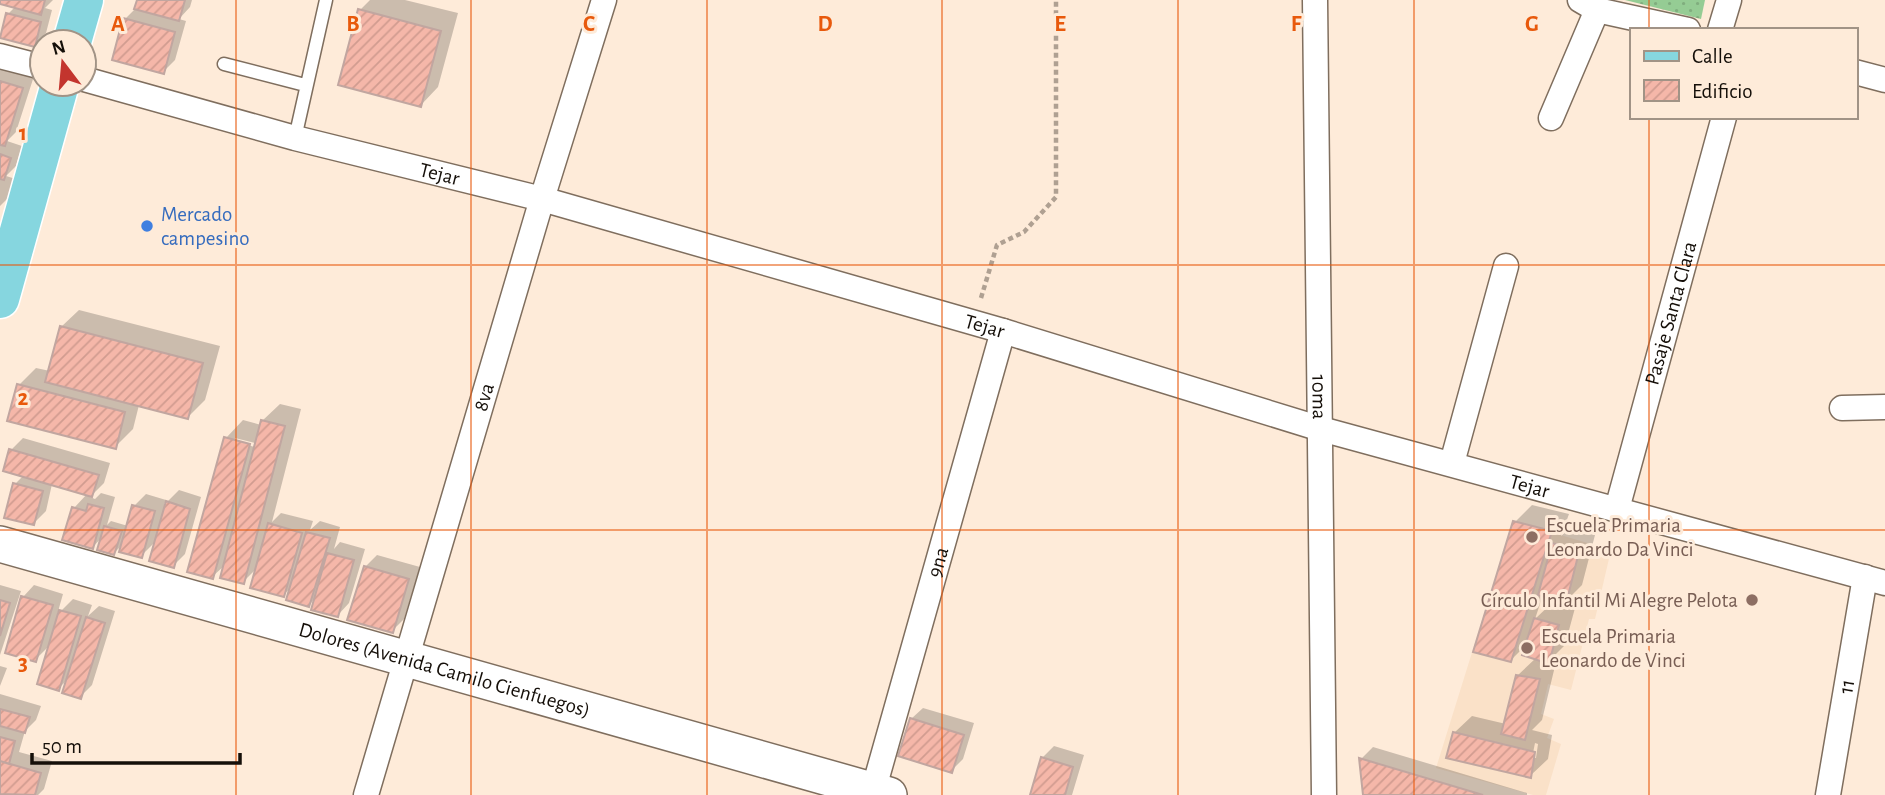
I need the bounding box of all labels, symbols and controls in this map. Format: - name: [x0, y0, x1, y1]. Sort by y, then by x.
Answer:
- text: A: [111, 13, 125, 36]
- text: B: [346, 13, 360, 36]
- text: C: [583, 13, 595, 36]
- text: D: [817, 13, 833, 36]
- text: E: [1054, 13, 1066, 36]
- text: F: [1291, 13, 1302, 36]
- text: G: [1525, 13, 1539, 36]
- north arrow: [28, 28, 98, 98]
- legend: [1630, 28, 1857, 119]
- text: N: [50, 37, 68, 59]
- text: Calle: [1692, 46, 1733, 67]
- text: Edificio: [1692, 81, 1753, 102]
- text: 1: [19, 122, 27, 145]
- street label: Tejar: [417, 159, 462, 189]
- place label: Mercado campesino: [161, 204, 250, 249]
- marker: Mercado campesino: [139, 218, 155, 234]
- street label: Pasaje Santa Clara: [1641, 239, 1700, 387]
- street label: Tejar: [962, 310, 1007, 341]
- street label: 10ma: [1309, 374, 1330, 420]
- street label: 8va: [469, 380, 498, 414]
- text: 2: [18, 387, 29, 410]
- street label: Tejar: [1507, 470, 1552, 501]
- place label: Escuela Primaria Leonardo Da Vinci: [1546, 515, 1694, 560]
- marker: Escuela Primaria Leonardo Da Vinci: [1524, 529, 1540, 545]
- street label: 9na: [924, 544, 952, 580]
- place label: Círculo Infantil Mi Alegre Pelota: [1481, 590, 1738, 611]
- marker: Círculo Infantil Mi Alegre Pelota: [1744, 592, 1760, 608]
- street label: Dolores (Avenida Camilo Cienfuegos): [296, 618, 593, 721]
- place label: Escuela Primaria Leonardo de Vinci: [1541, 626, 1686, 671]
- marker: Escuela Primaria Leonardo de Vinci: [1519, 640, 1535, 656]
- text: 3: [18, 652, 28, 675]
- street label: 11: [1835, 678, 1858, 695]
- scale bar: [32, 722, 240, 766]
- text: 50 m: [42, 736, 82, 757]

